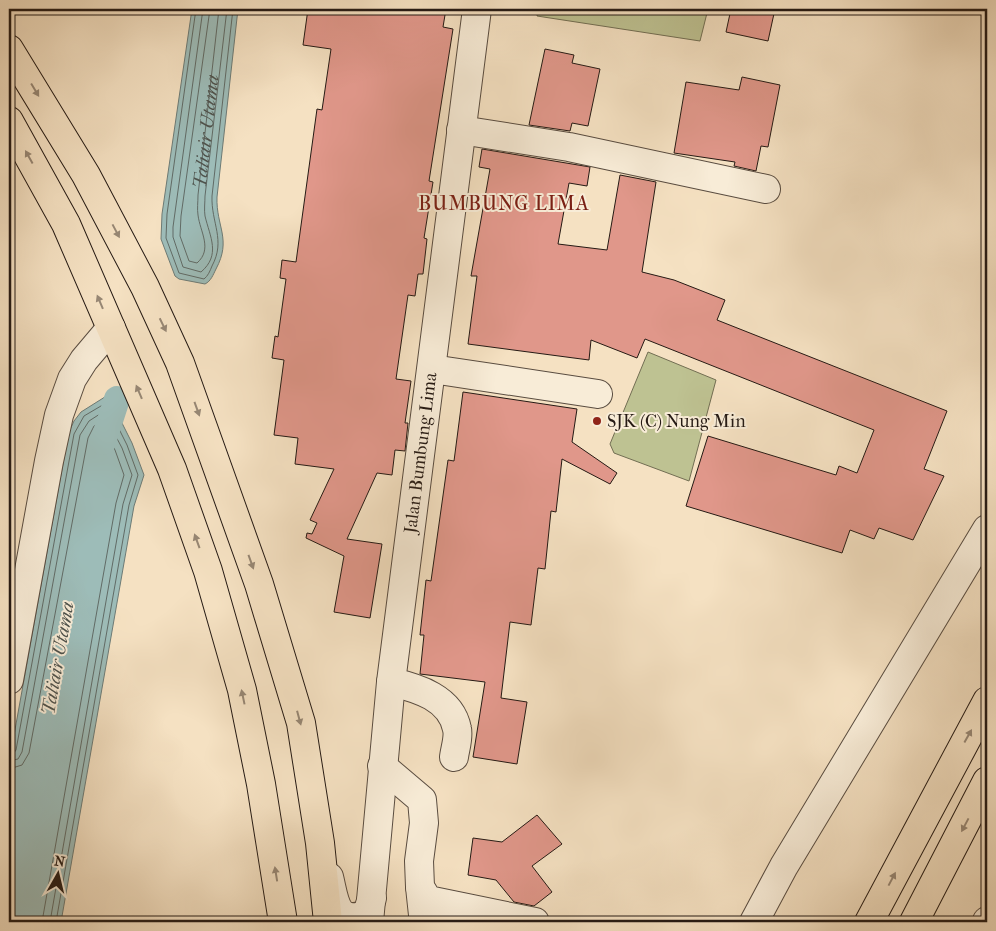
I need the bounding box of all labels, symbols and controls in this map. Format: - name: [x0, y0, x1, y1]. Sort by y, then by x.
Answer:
- water label: Taliair Utama: [189, 73, 224, 190]
- one-way arrow: [30, 84, 39, 97]
- one-way arrow: [24, 150, 33, 163]
- district label: BUMBUNG LIMA: [418, 192, 590, 215]
- one-way arrow: [112, 224, 120, 238]
- one-way arrow: [96, 295, 104, 309]
- one-way arrow: [160, 318, 168, 332]
- street label: Jalan Bumbung Lima: [400, 371, 442, 537]
- one-way arrow: [134, 385, 142, 399]
- one-way arrow: [194, 402, 201, 417]
- place label: SJK (C) Nung Min: [607, 411, 746, 432]
- marker: SJK (C) Nung Min: [591, 415, 603, 427]
- one-way arrow: [193, 533, 201, 548]
- one-way arrow: [248, 555, 256, 570]
- water label: Taliair Utama: [37, 600, 79, 716]
- one-way arrow: [239, 690, 247, 705]
- one-way arrow: [296, 710, 304, 725]
- one-way arrow: [964, 728, 972, 743]
- one-way arrow: [961, 817, 969, 832]
- north arrow: [32, 848, 82, 898]
- text: N: [53, 852, 67, 871]
- one-way arrow: [272, 866, 280, 882]
- one-way arrow: [888, 872, 896, 886]

